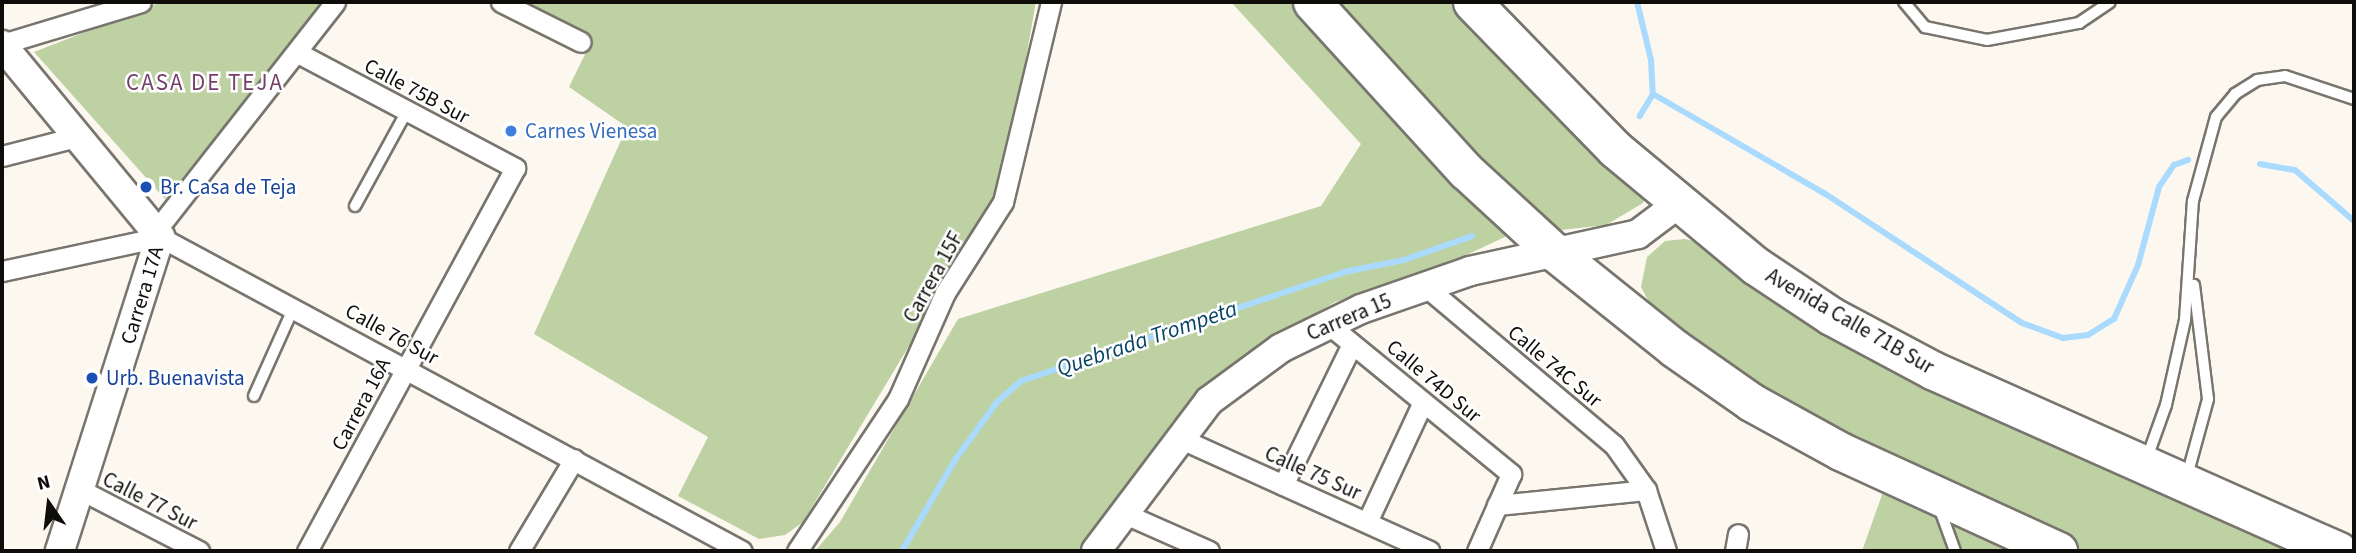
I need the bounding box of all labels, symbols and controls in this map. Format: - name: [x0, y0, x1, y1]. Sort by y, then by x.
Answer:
- street label: Calle 75B Sur: [360, 53, 474, 129]
- district label: CASA DE TEJA: [128, 69, 282, 97]
- place label: Carnes Vienesa: [525, 118, 657, 144]
- marker: Carnes Vienesa: [503, 123, 519, 139]
- place label: Br. Casa de Teja: [160, 174, 296, 200]
- marker: Br. Casa de Teja: [138, 179, 154, 195]
- street label: Carrera 15F: [898, 227, 968, 327]
- street label: Carrera 17A: [115, 243, 169, 347]
- street label: Avenida Calle 71B Sur: [1762, 263, 1938, 379]
- street label: Carrera 15: [1303, 288, 1395, 346]
- water label: Quebrada Trompeta: [1053, 295, 1241, 383]
- street label: Calle 76 Sur: [341, 298, 443, 370]
- street label: Calle 74C Sur: [1503, 319, 1607, 413]
- street label: Calle 74D Sur: [1382, 334, 1486, 428]
- street label: Carrera 16A: [326, 353, 396, 455]
- place label: Urb. Buenavista: [106, 365, 245, 391]
- marker: Urb. Buenavista: [84, 370, 100, 386]
- street label: Calle 75 Sur: [1261, 441, 1365, 505]
- street label: Calle 77 Sur: [98, 466, 202, 536]
- north arrow: [14, 469, 84, 539]
- text: N: [34, 469, 53, 498]

